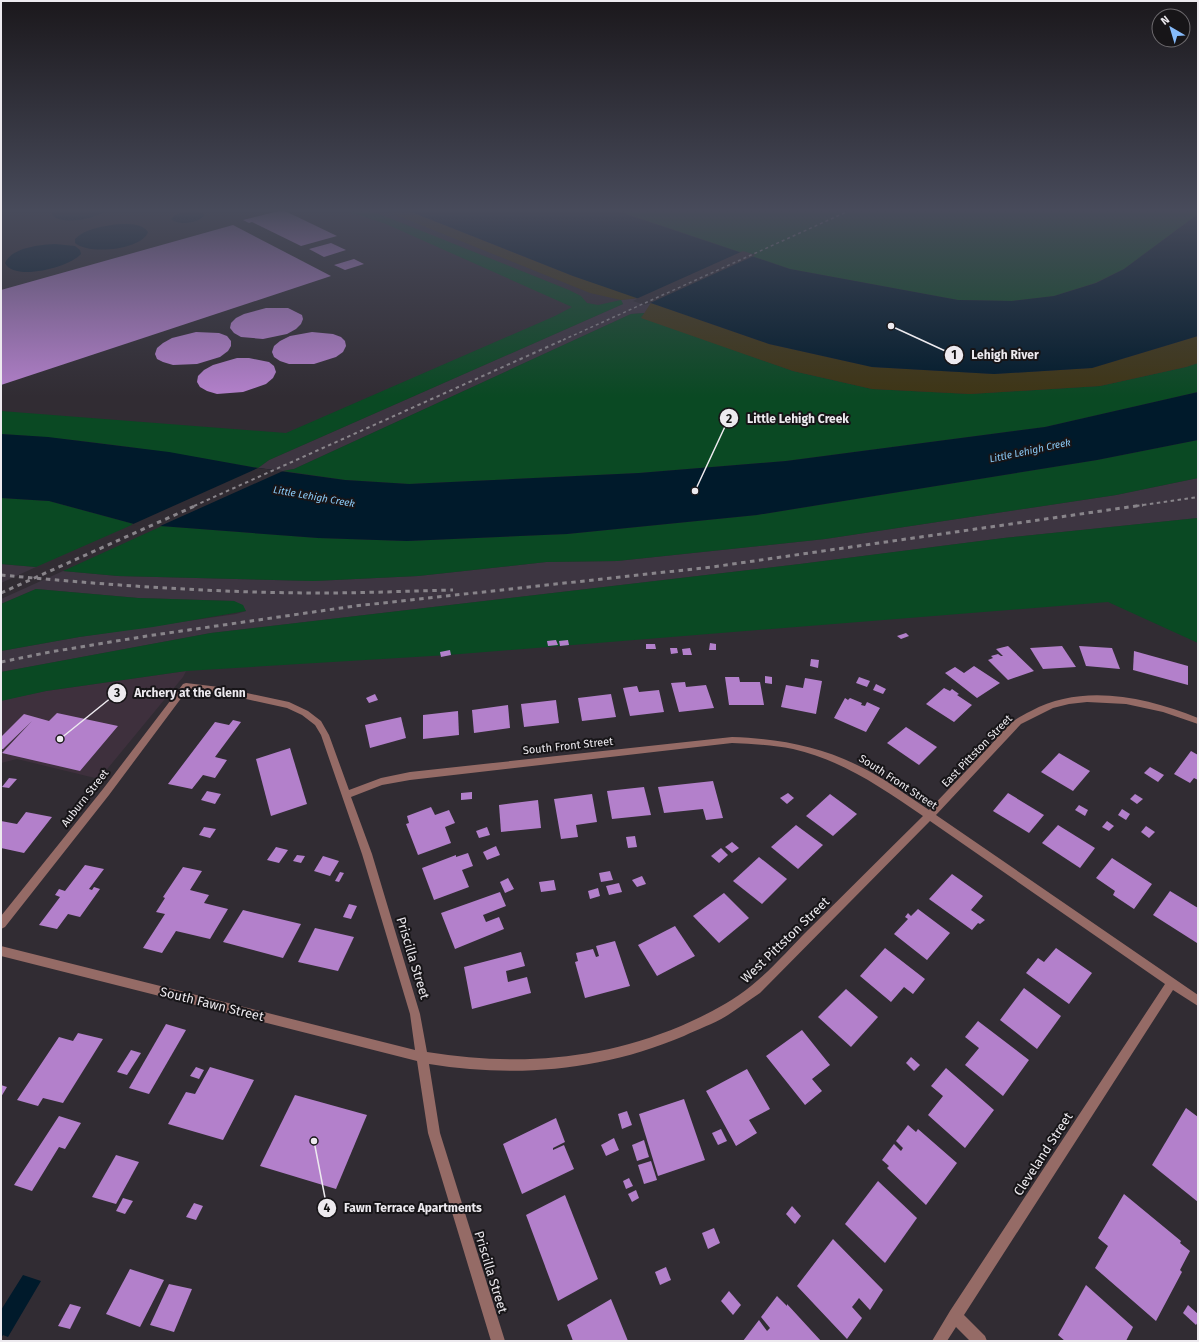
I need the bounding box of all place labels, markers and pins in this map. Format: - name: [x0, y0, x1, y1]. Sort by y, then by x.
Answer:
- callout: Lehigh River: [944, 343, 1047, 367]
- callout: Little Lehigh Creek: [719, 406, 857, 430]
- callout: Archery at the Glenn: [107, 681, 254, 705]
- callout: Fawn Terrace Apartments: [317, 1196, 490, 1220]

